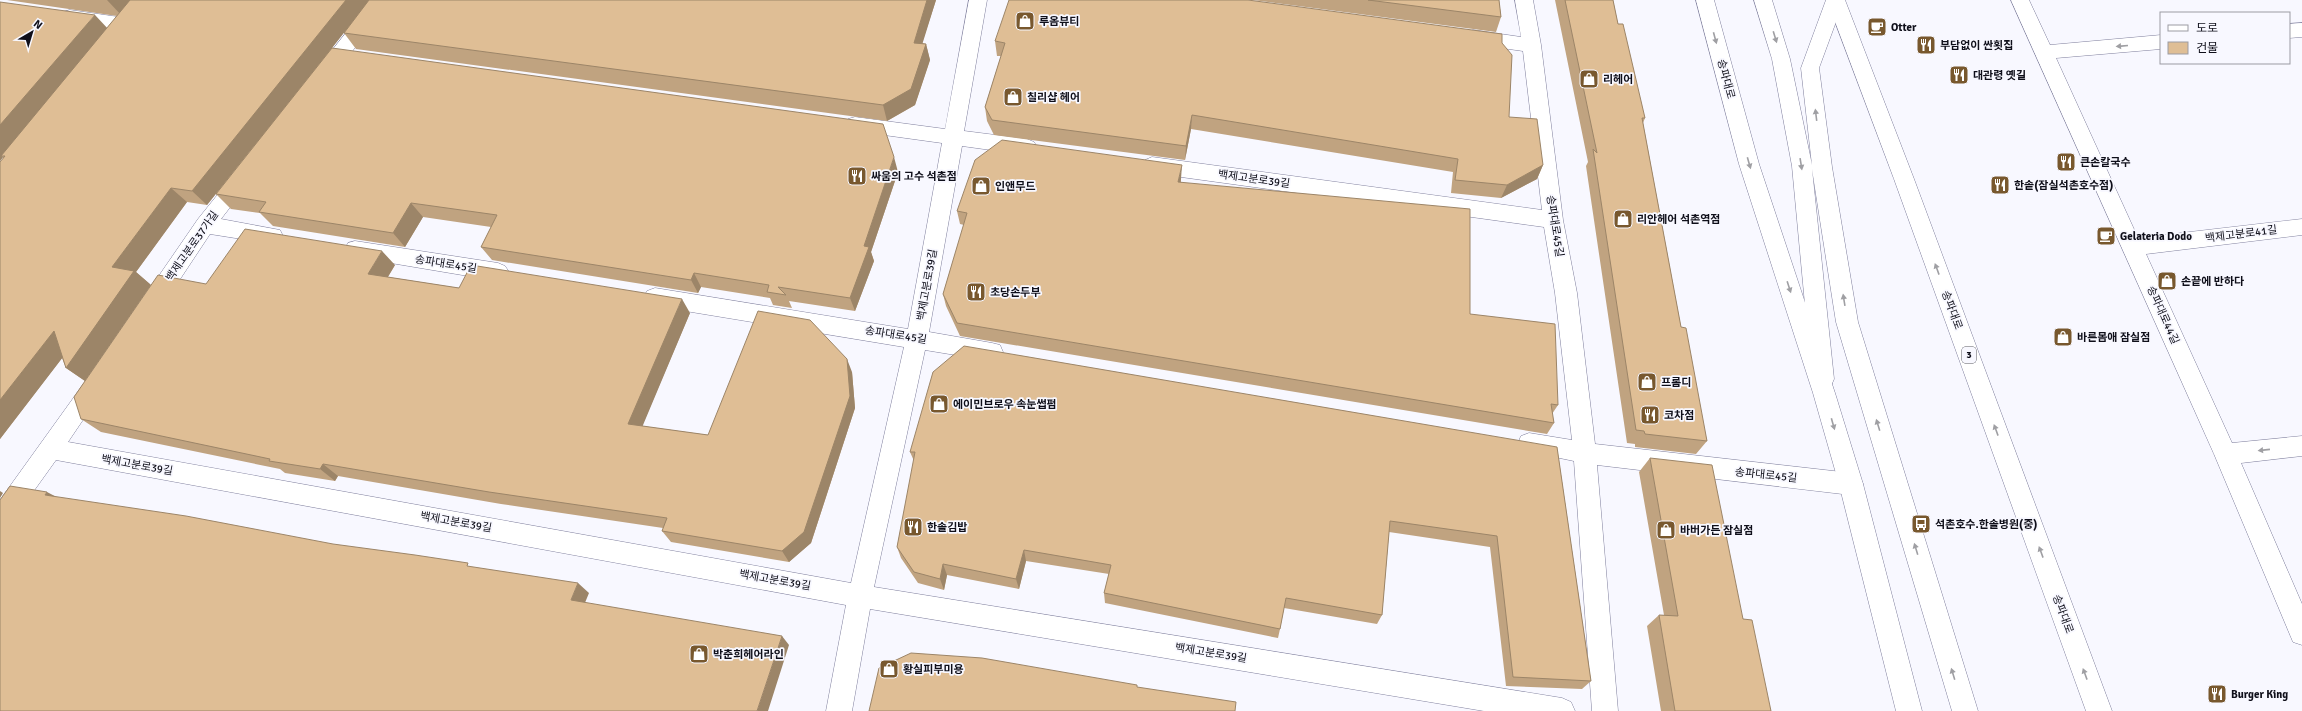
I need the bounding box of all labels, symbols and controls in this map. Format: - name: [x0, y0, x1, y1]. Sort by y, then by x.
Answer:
- shop icon: 루옴뷰티: [1014, 10, 1036, 32]
- north arrow: [12, 12, 52, 52]
- legend: [2160, 12, 2290, 64]
- place label: 루옴뷰티: [1039, 15, 1079, 28]
- cafe icon: Otter: [1866, 16, 1888, 38]
- text: N: [31, 17, 45, 32]
- place label: Otter: [1891, 21, 1917, 34]
- text: 도로: [2196, 21, 2218, 36]
- one-way arrow: [1712, 32, 1718, 44]
- one-way arrow: [1772, 32, 1778, 44]
- restaurant icon: 부담없이 싼횟집: [1915, 34, 1937, 56]
- place label: 부담없이 싼횟집: [1940, 39, 2013, 52]
- text: 건물: [2196, 41, 2218, 56]
- one-way arrow: [2116, 42, 2128, 49]
- street label: 송파대로: [1714, 58, 1738, 100]
- restaurant icon: 대관령 옛길: [1948, 64, 1970, 86]
- shop icon: 리헤어: [1578, 68, 1600, 90]
- place label: 대관령 옛길: [1973, 69, 2026, 82]
- place label: 리헤어: [1603, 73, 1633, 86]
- shop icon: 칠리샵 헤어: [1002, 86, 1024, 108]
- place label: 칠리샵 헤어: [1027, 91, 1080, 104]
- one-way arrow: [1813, 109, 1819, 121]
- restaurant icon: 큰손칼국수: [2055, 151, 2077, 173]
- place label: 큰손칼국수: [2080, 156, 2131, 169]
- one-way arrow: [1746, 157, 1752, 169]
- one-way arrow: [1798, 158, 1804, 171]
- restaurant icon: 싸움의 고수 석촌점: [846, 165, 868, 187]
- street label: 백제고분로39길: [1217, 168, 1291, 190]
- place label: 싸움의 고수 석촌점: [871, 170, 957, 183]
- restaurant icon: 한솥(잠실석촌호수점): [1989, 174, 2011, 196]
- shop icon: 인앤무드: [970, 175, 992, 197]
- place label: 한솥(잠실석촌호수점): [2014, 179, 2113, 192]
- place label: 인앤무드: [995, 180, 1035, 193]
- street label: 송파대로45길: [1544, 194, 1566, 258]
- street label: 백제고분로37가길: [163, 208, 221, 284]
- shop icon: 리안헤어 석촌역점: [1612, 208, 1634, 230]
- place label: 리안헤어 석촌역점: [1637, 213, 1720, 226]
- street label: 백제고분로41길: [2204, 223, 2278, 245]
- cafe icon: Gelateria Dodo: [2095, 225, 2117, 247]
- place label: Gelateria Dodo: [2120, 230, 2192, 243]
- street label: 백제고분로39길: [914, 248, 940, 322]
- street label: 송파대로45길: [414, 253, 478, 275]
- one-way arrow: [1934, 262, 1940, 274]
- shop icon: 손끝에 반하다: [2156, 270, 2178, 292]
- place label: 손끝에 반하다: [2181, 275, 2244, 288]
- restaurant icon: 초당손두부: [965, 281, 987, 303]
- one-way arrow: [1786, 281, 1792, 293]
- street label: 송파대로44길: [2144, 284, 2182, 346]
- place label: 초당손두부: [990, 286, 1041, 299]
- street label: 송파대로: [1939, 289, 1965, 331]
- one-way arrow: [1841, 294, 1847, 306]
- street label: 송파대로45길: [864, 324, 928, 346]
- shop icon: 바른몸애 잠실점: [2052, 326, 2074, 348]
- place label: 바른몸애 잠실점: [2077, 331, 2150, 344]
- road number: 3: [1962, 347, 1976, 363]
- shop icon: 프롬디: [1636, 371, 1658, 393]
- place label: 프롬디: [1661, 376, 1691, 389]
- shop icon: 에이민브로우 속눈썹펌: [928, 393, 950, 415]
- place label: 에이민브로우 속눈썹펌: [953, 398, 1057, 411]
- restaurant icon: 코차점: [1639, 404, 1661, 426]
- place label: 코차점: [1664, 409, 1694, 422]
- one-way arrow: [1830, 418, 1836, 430]
- one-way arrow: [1875, 418, 1881, 430]
- one-way arrow: [1993, 424, 1999, 436]
- one-way arrow: [2258, 447, 2270, 454]
- street label: 백제고분로39길: [100, 452, 174, 478]
- street label: 송파대로45길: [1734, 465, 1798, 485]
- street label: 백제고분로39길: [419, 509, 493, 535]
- bus stop icon: 석촌호수.한솔병원(중): [1910, 513, 1932, 535]
- restaurant icon: 한솔김밥: [902, 516, 924, 538]
- place label: 석촌호수.한솔병원(중): [1935, 518, 2037, 531]
- shop icon: 바버가든 잠실점: [1655, 519, 1677, 541]
- place label: 한솔김밥: [927, 521, 967, 534]
- place label: 바버가든 잠실점: [1680, 524, 1753, 537]
- one-way arrow: [1913, 543, 1919, 555]
- one-way arrow: [2037, 546, 2043, 558]
- street label: 백제고분로39길: [738, 567, 812, 593]
- street label: 송파대로: [2050, 593, 2076, 635]
- street label: 백제고분로39길: [1174, 641, 1248, 665]
- shop icon: 박춘희헤어라인: [688, 643, 710, 665]
- place label: 박춘희헤어라인: [713, 648, 784, 661]
- shop icon: 황실피부미용: [878, 658, 900, 680]
- place label: 황실피부미용: [903, 663, 964, 676]
- one-way arrow: [1950, 667, 1956, 679]
- one-way arrow: [2082, 668, 2088, 680]
- restaurant icon: Burger King: [2206, 683, 2228, 705]
- place label: Burger King: [2231, 688, 2288, 701]

